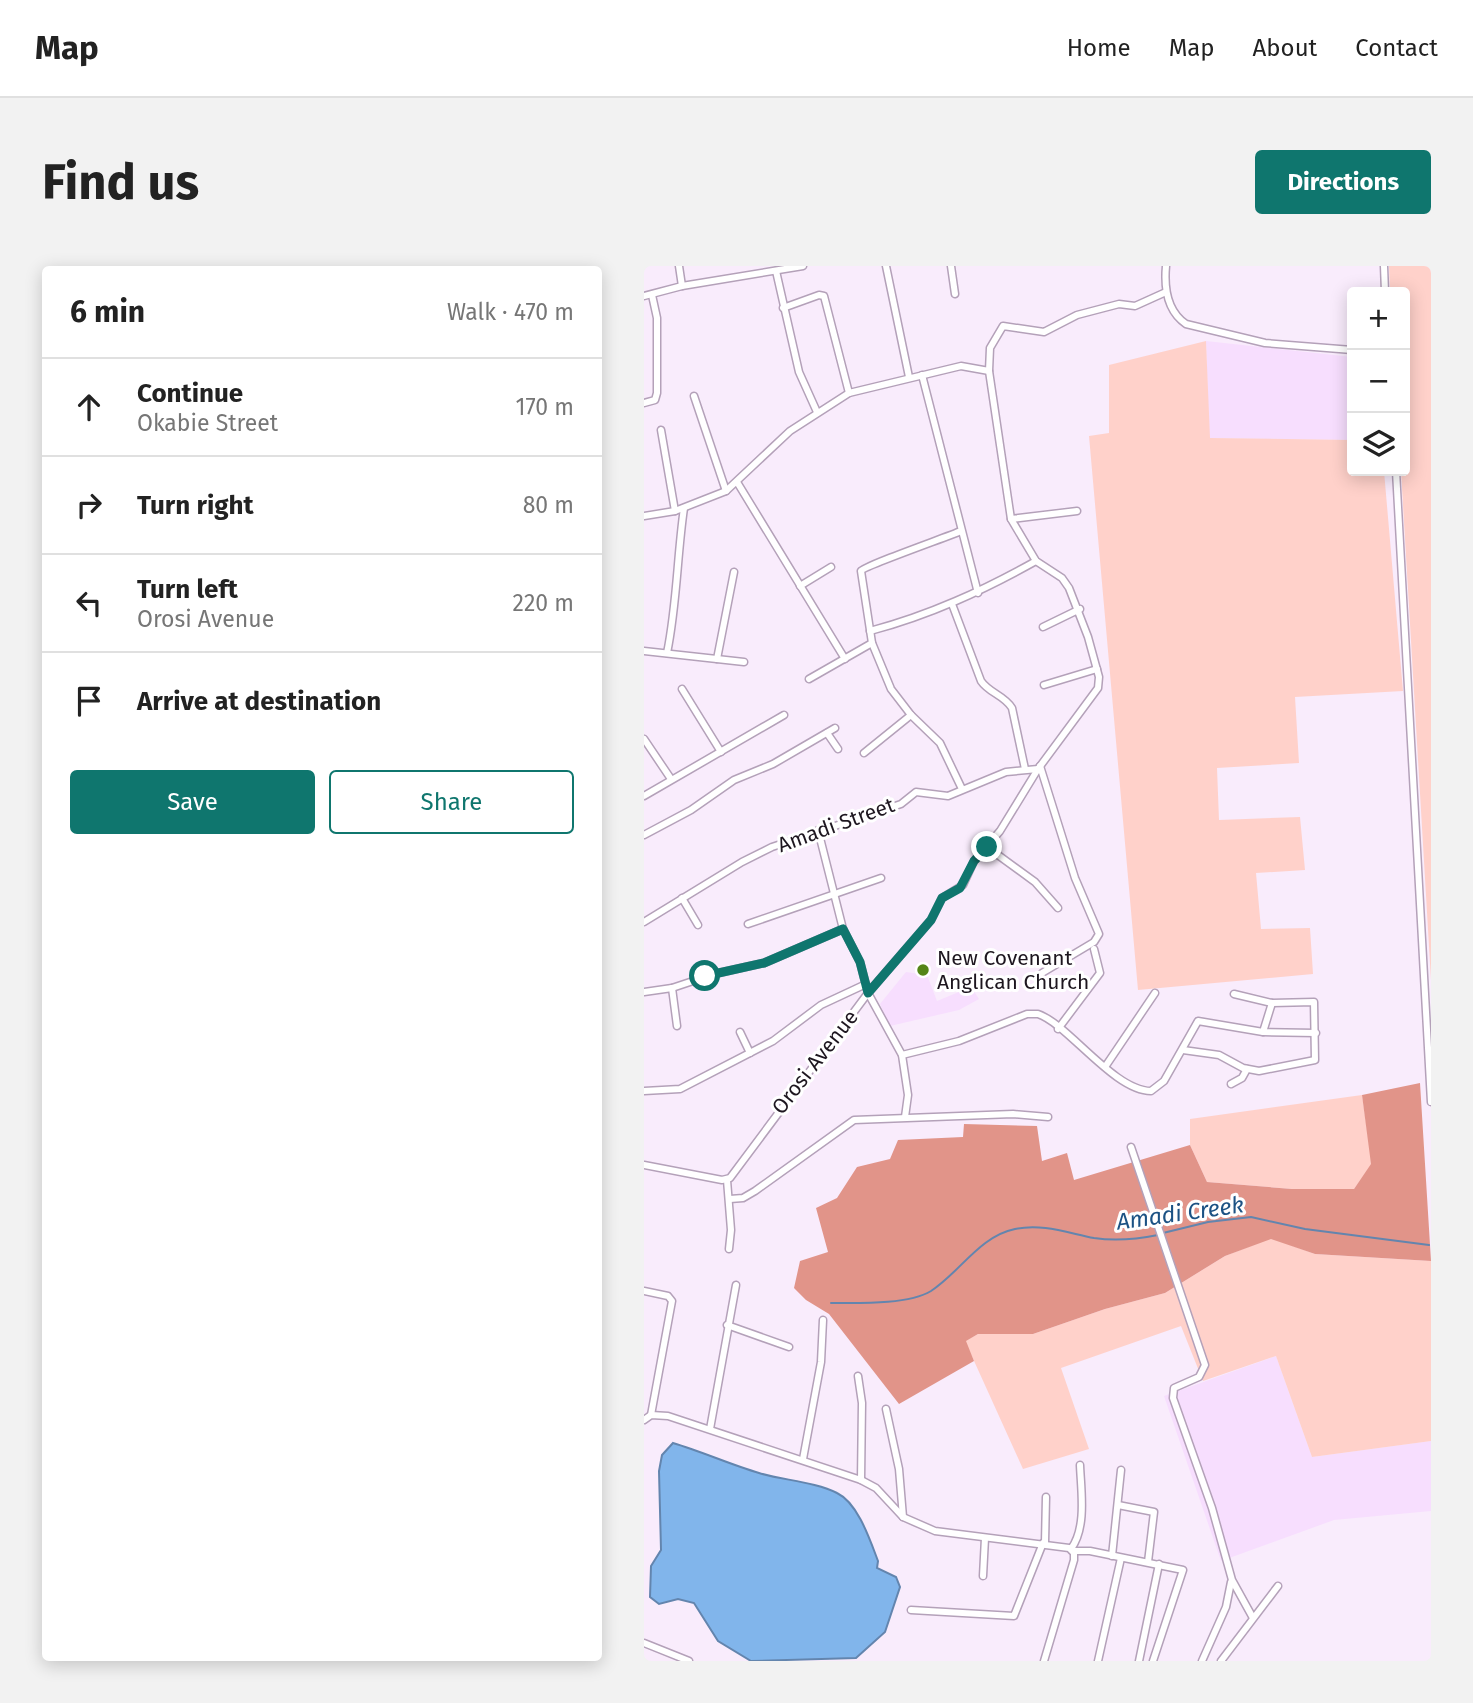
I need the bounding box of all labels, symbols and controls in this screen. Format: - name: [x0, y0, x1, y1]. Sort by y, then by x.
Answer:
- text: Map: [35, 28, 99, 68]
- text: Home: [1067, 34, 1131, 62]
- text: Map: [1169, 34, 1215, 62]
- text: About: [1253, 34, 1317, 62]
- text: Contact: [1355, 34, 1438, 62]
- button: Directions: [1255, 150, 1431, 214]
- text: Find us: [42, 153, 199, 212]
- map controls: [1347, 287, 1410, 476]
- button: +: [1347, 287, 1410, 350]
- text: 6 min: [70, 294, 145, 330]
- text: Walk · 470 m: [447, 298, 574, 326]
- button: −: [1347, 350, 1410, 413]
- text: Continue: [137, 378, 243, 409]
- icon: ahead: [70, 388, 108, 426]
- text: 170 m: [515, 393, 574, 421]
- text: Okabie Street: [137, 409, 278, 437]
- button: layers: [1347, 413, 1410, 476]
- icon: right: [70, 486, 108, 524]
- text: Turn right: [137, 490, 254, 521]
- text: 80 m: [523, 491, 574, 519]
- text: Turn left: [137, 574, 238, 605]
- icon: left: [70, 584, 108, 622]
- text: 220 m: [513, 589, 574, 617]
- text: Orosi Avenue: [137, 605, 274, 633]
- icon: arrive: [70, 682, 108, 720]
- text: Arrive at destination: [137, 686, 381, 717]
- button: Save: [70, 770, 315, 834]
- button: Share: [329, 770, 574, 834]
- street label: Amadi Street: [774, 792, 898, 858]
- route end: [971, 831, 1002, 862]
- place label: New Covenant Anglican Church: [937, 945, 1089, 995]
- route start: [689, 960, 720, 991]
- marker: New Covenant Anglican Church: [915, 962, 931, 978]
- street label: Orosi Avenue: [766, 1005, 864, 1119]
- water label: Amadi Creek: [1114, 1190, 1245, 1236]

